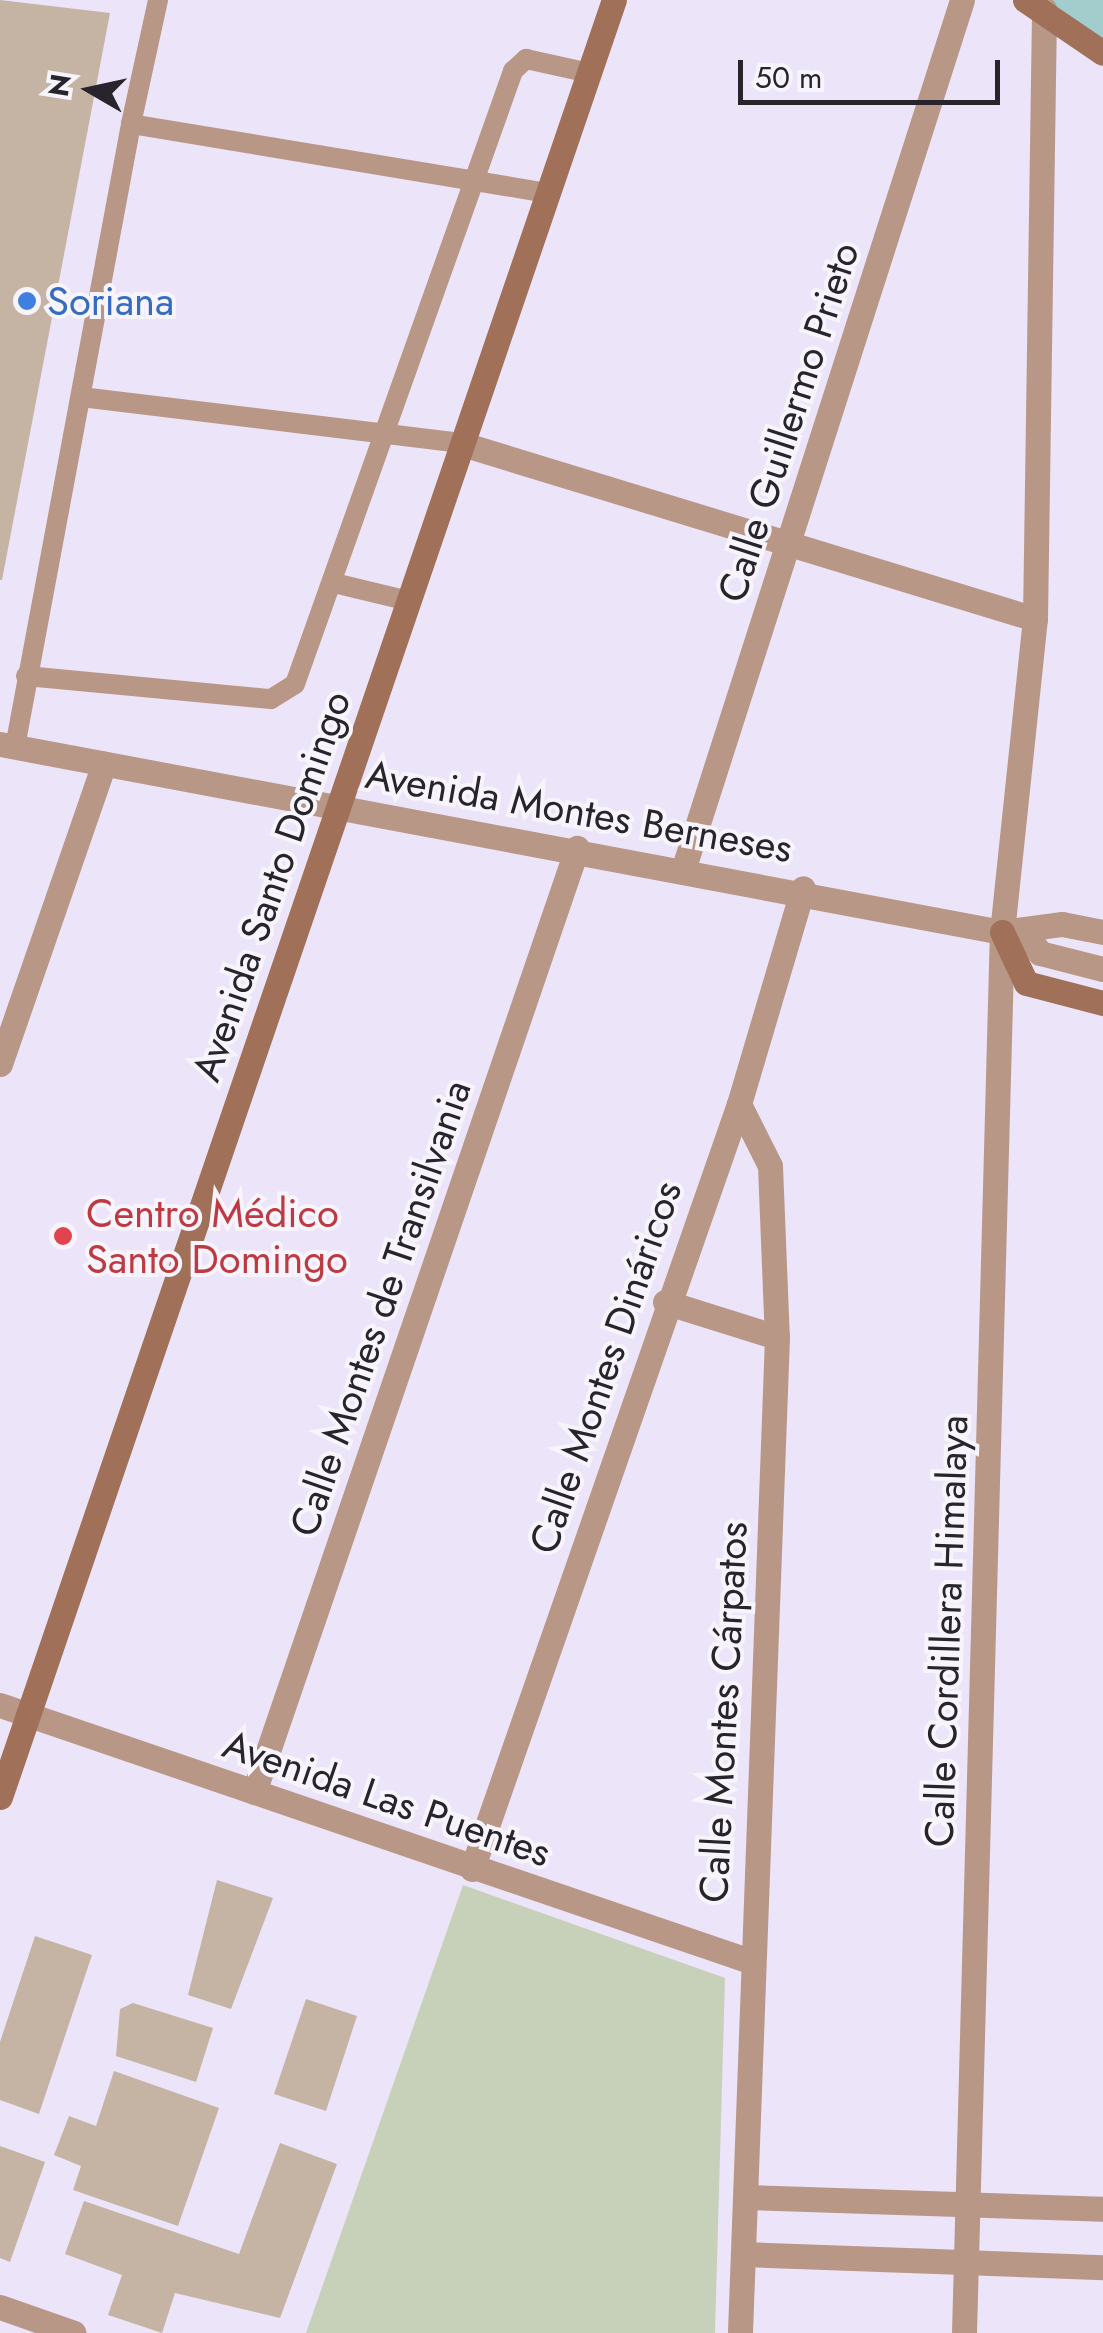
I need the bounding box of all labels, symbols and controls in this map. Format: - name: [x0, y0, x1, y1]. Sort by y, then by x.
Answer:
- north arrow: [40, 40, 140, 140]
- scale bar: [743, 40, 1006, 102]
- text: 50 m: [755, 56, 822, 99]
- text: N: [38, 71, 82, 99]
- street label: Calle Guillermo Prieto: [707, 236, 869, 608]
- place label: Soriana: [47, 277, 174, 325]
- marker: Soriana: [16, 290, 38, 312]
- street label: Avenida Santo Domingo: [182, 685, 360, 1087]
- street label: Avenida Montes Berneses: [362, 750, 796, 872]
- street label: Calle Montes de Transilvania: [279, 1074, 481, 1542]
- street label: Calle Montes Dináricos: [519, 1175, 691, 1559]
- place label: Centro Médico Santo Domingo: [86, 1189, 348, 1283]
- marker: Centro Médico Santo Domingo: [50, 1223, 76, 1249]
- street label: Calle Cordillera Himalaya: [914, 1414, 978, 1848]
- street label: Calle Montes Cárpatos: [689, 1520, 757, 1904]
- street label: Avenida Las Puentes: [217, 1719, 557, 1877]

